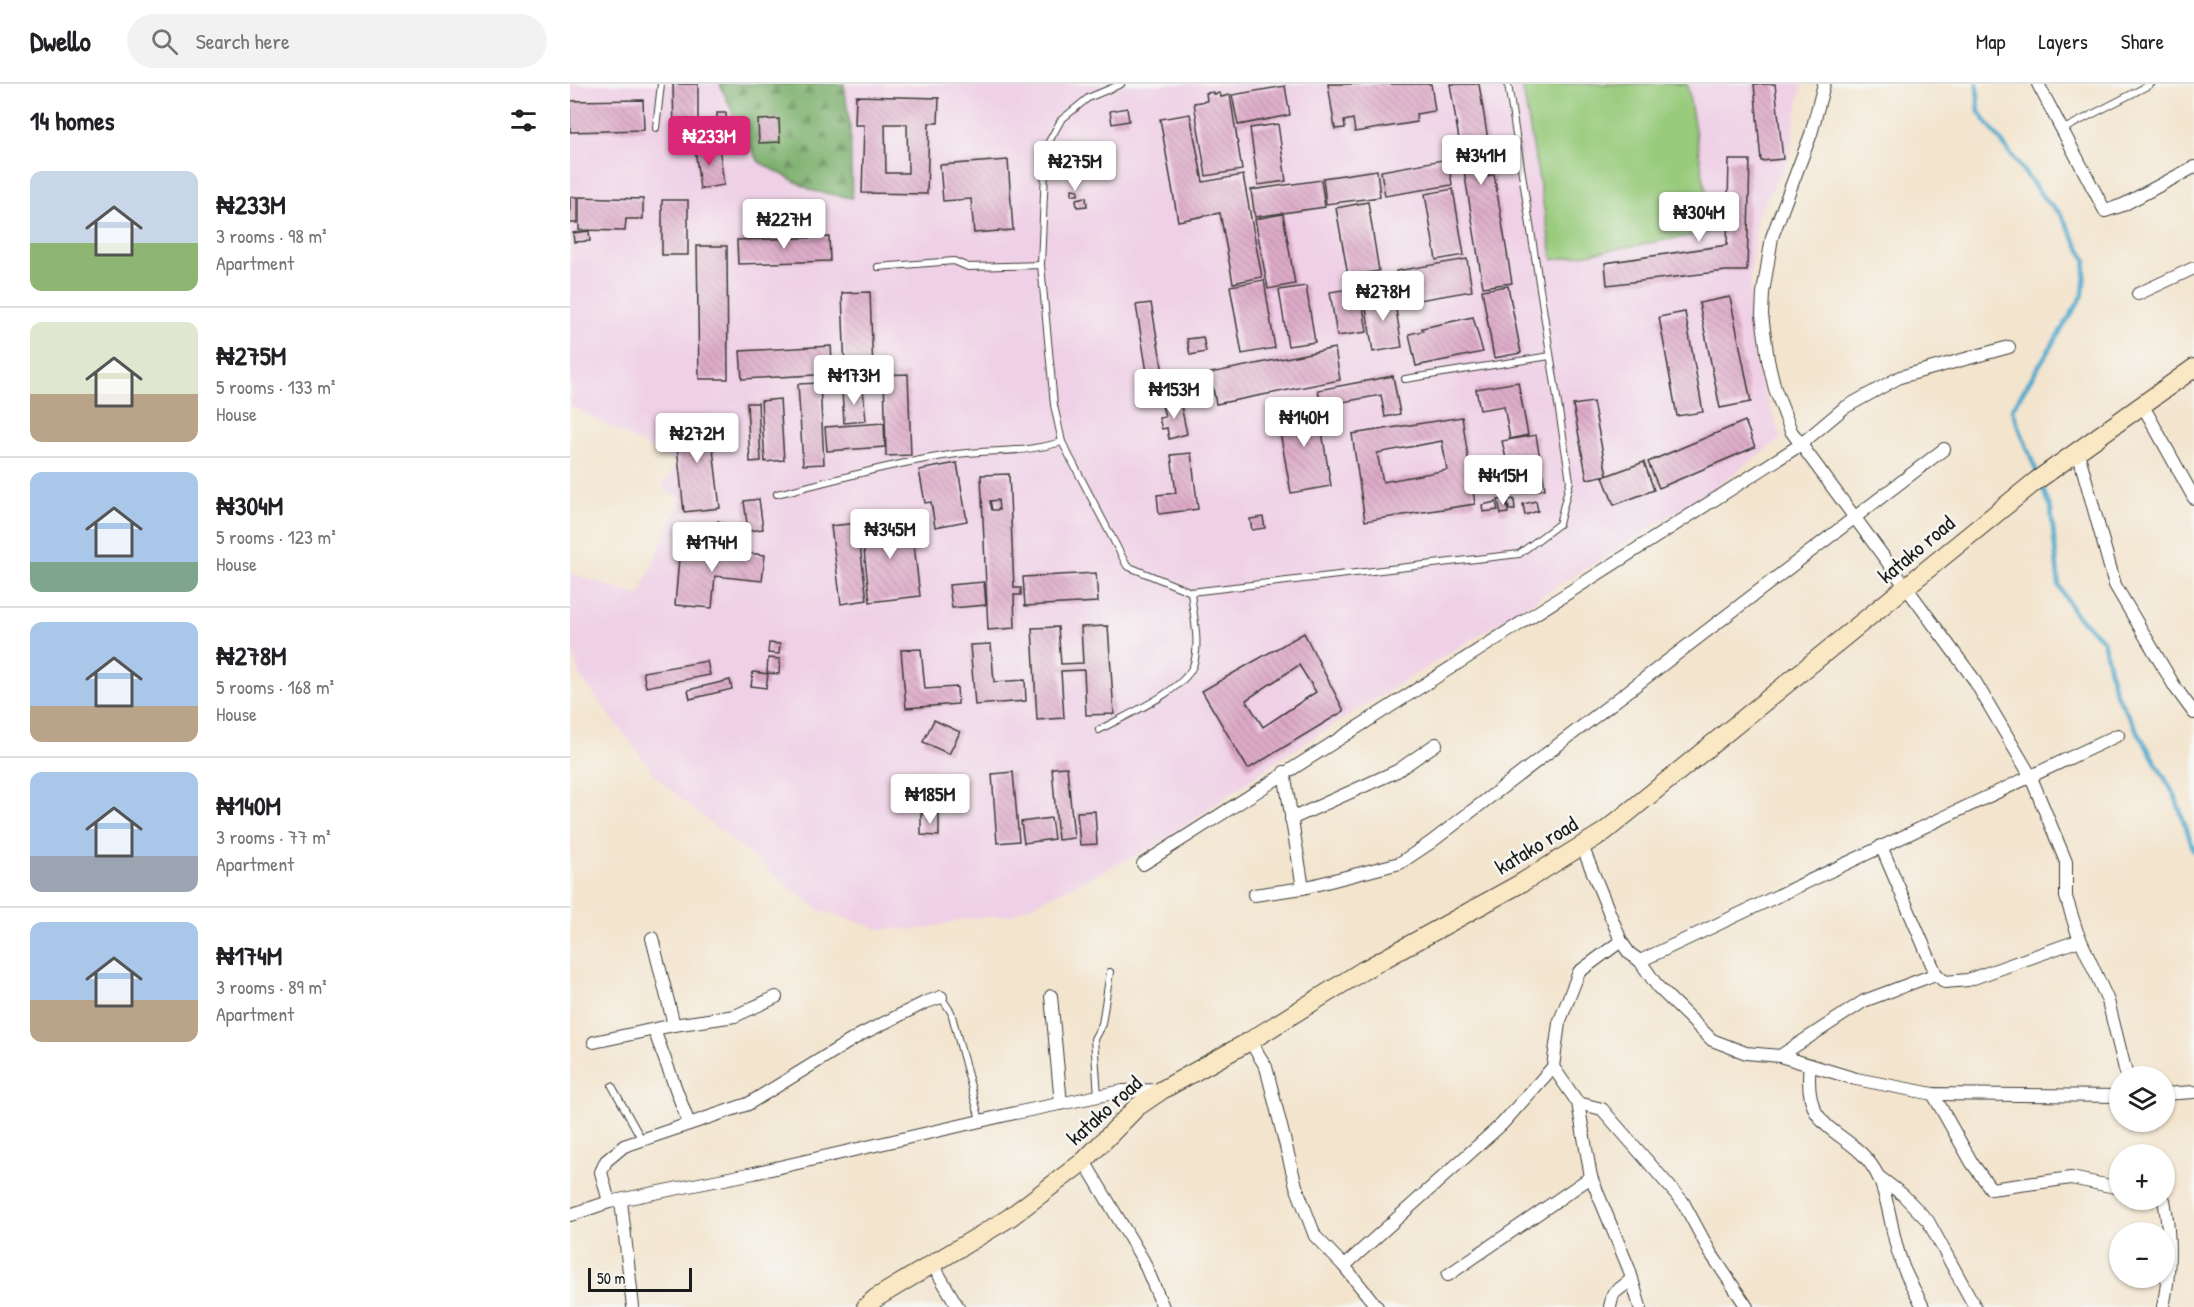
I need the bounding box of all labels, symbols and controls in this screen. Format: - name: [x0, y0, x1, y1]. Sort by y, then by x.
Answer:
- search box: [127, 14, 547, 68]
- text: Dwello: [30, 22, 91, 60]
- icon: search: [148, 25, 181, 58]
- text: Search here: [196, 26, 290, 56]
- text: Map: [1976, 27, 2005, 56]
- text: Layers: [2038, 27, 2088, 56]
- text: Share: [2121, 27, 2164, 56]
- text: 14 homes: [30, 103, 115, 138]
- icon: filters: [507, 104, 540, 137]
- pin: ₦233M: [667, 116, 751, 167]
- text: ₦233M: [682, 122, 736, 149]
- pin: ₦341M: [1439, 135, 1523, 186]
- pin: ₦275M: [1033, 141, 1117, 192]
- text: ₦341M: [1456, 141, 1506, 168]
- text: ₦275M: [1048, 147, 1102, 174]
- text: ₦233M: [216, 187, 286, 222]
- pin: ₦304M: [1657, 192, 1741, 243]
- icon: home: [78, 195, 150, 267]
- text: ₦304M: [1673, 198, 1725, 225]
- pin: ₦227M: [742, 199, 826, 250]
- text: ₦227M: [757, 205, 811, 232]
- text: 3 rooms · 98 m²: [216, 222, 327, 249]
- text: Apartment: [216, 249, 294, 276]
- pin: ₦278M: [1341, 271, 1425, 322]
- text: ₦278M: [1356, 277, 1410, 304]
- text: ₦275M: [216, 338, 286, 373]
- icon: home: [78, 346, 150, 418]
- pin: ₦173M: [812, 355, 896, 406]
- text: ₦173M: [828, 361, 880, 388]
- pin: ₦153M: [1132, 369, 1216, 420]
- text: 5 rooms · 133 m²: [216, 373, 335, 400]
- text: ₦153M: [1148, 375, 1200, 402]
- pin: ₦140M: [1262, 397, 1346, 448]
- text: House: [216, 400, 257, 427]
- text: ₦140M: [1279, 403, 1329, 430]
- pin: ₦272M: [655, 413, 739, 464]
- text: ₦272M: [670, 419, 724, 446]
- pin: ₦415M: [1461, 455, 1545, 506]
- text: ₦415M: [1478, 461, 1528, 488]
- text: ₦304M: [216, 488, 283, 523]
- icon: home: [78, 496, 150, 568]
- street label: katako road: [1871, 508, 1961, 590]
- pin: ₦345M: [848, 509, 932, 560]
- text: ₦345M: [864, 515, 916, 542]
- pin: ₦174M: [670, 522, 754, 573]
- text: 5 rooms · 123 m²: [216, 523, 336, 550]
- text: ₦174M: [686, 528, 738, 555]
- text: House: [216, 550, 257, 577]
- text: ₦278M: [216, 638, 287, 673]
- icon: home: [78, 646, 150, 718]
- text: 5 rooms · 168 m²: [216, 673, 334, 700]
- text: House: [216, 700, 257, 727]
- pin: ₦185M: [888, 774, 972, 825]
- text: ₦185M: [905, 780, 955, 807]
- text: ₦140M: [216, 788, 281, 823]
- icon: home: [78, 796, 150, 868]
- street label: katako road: [1489, 808, 1583, 881]
- text: 3 rooms · 77 m²: [216, 823, 330, 850]
- text: Apartment: [216, 850, 294, 877]
- text: ₦174M: [216, 938, 282, 973]
- icon: home: [78, 946, 150, 1018]
- text: 3 rooms · 89 m²: [216, 973, 327, 1000]
- text: Apartment: [216, 1000, 294, 1027]
- map controls: [2109, 1066, 2175, 1288]
- button: layers: [2109, 1066, 2175, 1132]
- street label: katako road: [1060, 1068, 1148, 1152]
- button: +: [2109, 1144, 2175, 1210]
- button: −: [2109, 1222, 2175, 1288]
- scale bar: [588, 1265, 692, 1292]
- text: 50 m: [597, 1267, 626, 1289]

